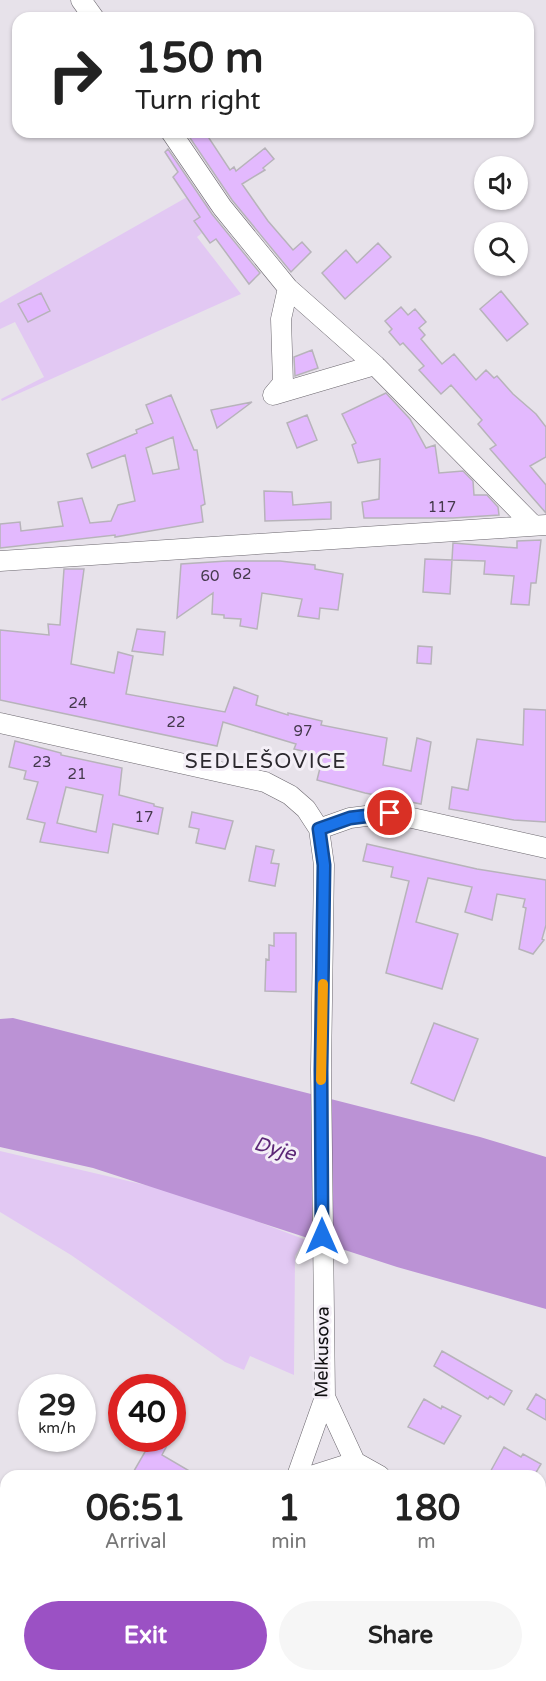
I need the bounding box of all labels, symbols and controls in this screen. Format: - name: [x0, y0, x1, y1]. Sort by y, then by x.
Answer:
- text: 150 m: [135, 33, 264, 84]
- icon: right: [36, 36, 114, 114]
- text: Turn right: [135, 84, 261, 117]
- map controls: [474, 156, 528, 276]
- button: sound: [474, 156, 528, 210]
- button: search: [474, 222, 528, 276]
- house number: 117: [428, 498, 456, 516]
- house number: 62: [233, 565, 251, 583]
- house number: 60: [201, 567, 219, 585]
- house number: 24: [69, 694, 87, 712]
- house number: 22: [167, 713, 185, 731]
- house number: 97: [294, 722, 312, 740]
- district label: SEDLEŠOVICE: [185, 749, 347, 774]
- house number: 23: [33, 753, 51, 771]
- house number: 21: [68, 765, 86, 783]
- pin: [364, 787, 415, 838]
- icon: arrive: [373, 796, 406, 829]
- house number: 17: [135, 808, 153, 826]
- water label: Dyje: [251, 1132, 300, 1167]
- position arrow: [290, 1204, 354, 1268]
- street label: Melkusova: [310, 1306, 334, 1398]
- speed limit sign: 40: [108, 1374, 186, 1452]
- text: 29: [38, 1387, 76, 1424]
- text: km/h: [38, 1419, 76, 1437]
- text: 06:51: [86, 1487, 186, 1530]
- text: 1: [278, 1487, 300, 1530]
- text: 180: [392, 1487, 460, 1530]
- text: Arrival: [105, 1530, 167, 1554]
- text: min: [271, 1530, 307, 1554]
- text: m: [417, 1530, 436, 1554]
- button: Exit: [24, 1601, 267, 1670]
- button: Share: [279, 1601, 522, 1670]

